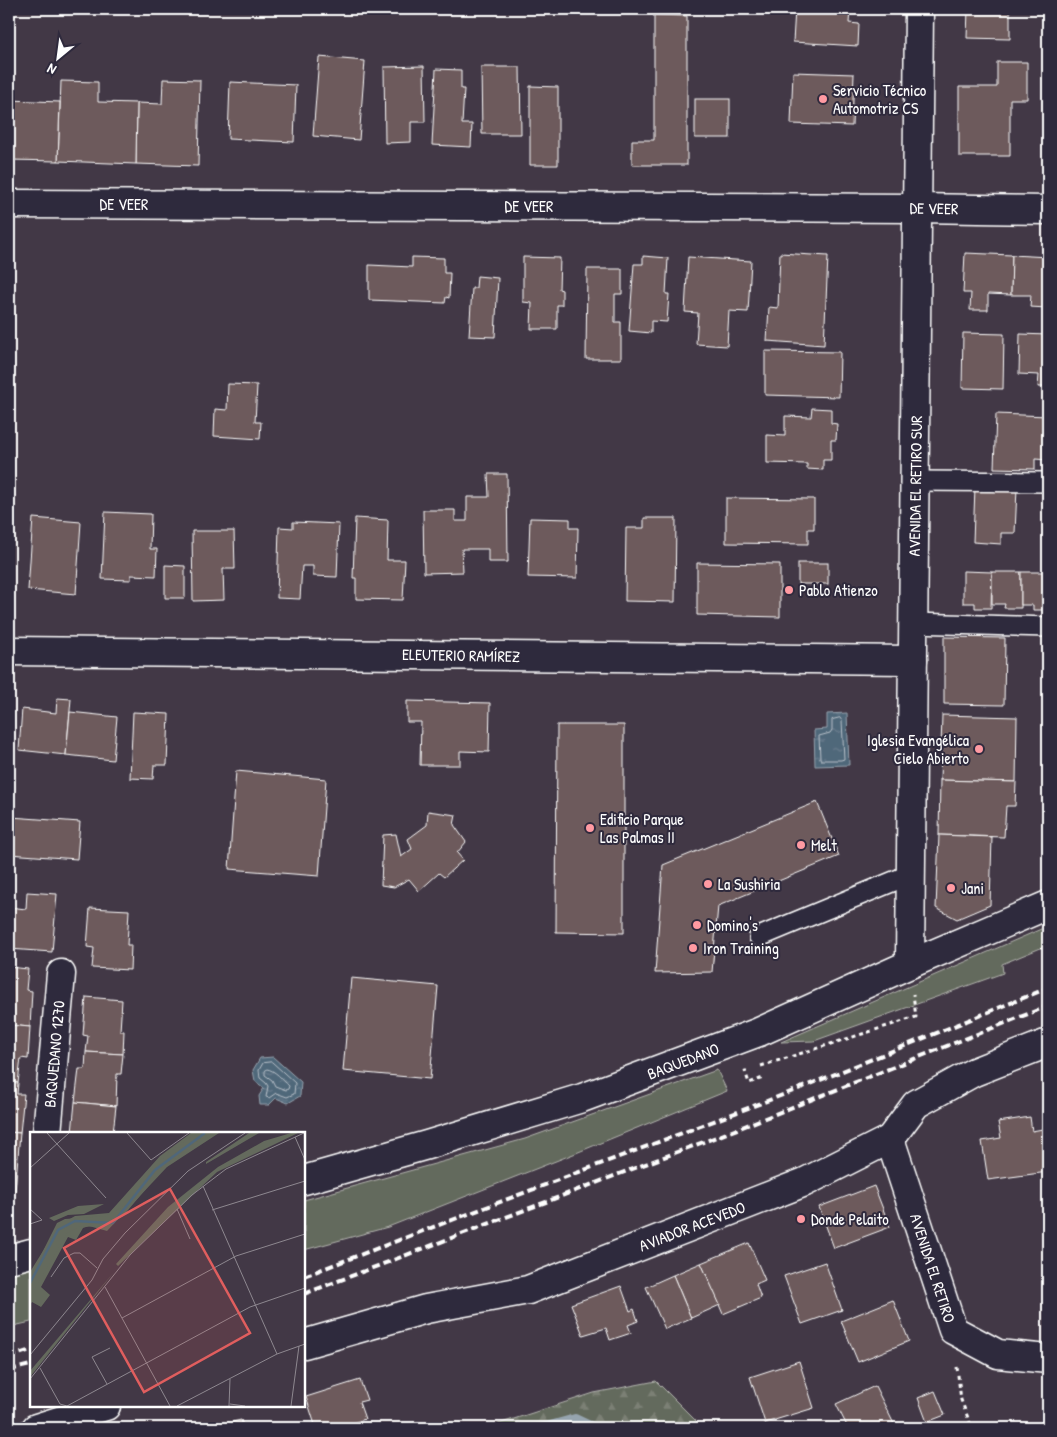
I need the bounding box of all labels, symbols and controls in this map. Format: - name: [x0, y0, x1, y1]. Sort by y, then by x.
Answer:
- north arrow: [32, 32, 82, 82]
- text: N: [43, 59, 59, 80]
- place label: Servicio Técnico Automotriz CS: [833, 79, 927, 119]
- marker: Servicio Técnico Automotriz CS: [817, 93, 829, 105]
- street label: DE VEER: [100, 193, 148, 215]
- street label: DE VEER: [505, 195, 553, 217]
- street label: DE VEER: [909, 197, 959, 219]
- street label: AVENIDA EL RETIRO SUR: [903, 415, 927, 557]
- place label: Pablo Atienzo: [799, 579, 878, 601]
- marker: Pablo Atienzo: [783, 584, 795, 596]
- street label: ELEUTERIO RAMÍREZ: [402, 643, 520, 667]
- place label: Iglesia Evangélica Cielo Abierto: [867, 729, 970, 769]
- marker: Iglesia Evangélica Cielo Abierto: [973, 743, 985, 755]
- place label: Edificio Parque Las Palmas II: [600, 808, 684, 848]
- marker: Edificio Parque Las Palmas II: [584, 822, 596, 834]
- place label: Melt: [811, 834, 837, 856]
- marker: Melt: [795, 839, 807, 851]
- place label: La Sushiria: [718, 873, 780, 895]
- place label: Jani: [961, 877, 984, 899]
- marker: La Sushiria: [702, 878, 714, 890]
- marker: Jani: [945, 882, 957, 894]
- place label: Domino's: [707, 914, 758, 936]
- marker: Domino's: [691, 919, 703, 931]
- place label: Iron Training: [703, 937, 779, 959]
- marker: Iron Training: [687, 942, 699, 954]
- street label: BAQUEDANO 1270: [38, 1000, 70, 1108]
- street label: BAQUEDANO: [644, 1037, 722, 1085]
- inset map: [30, 1132, 305, 1407]
- street label: AVIADOR ACEVEDO: [636, 1196, 748, 1256]
- place label: Donde Pelaito: [811, 1208, 889, 1230]
- street label: AVENIDA EL RETIRO: [905, 1211, 961, 1326]
- marker: Donde Pelaito: [795, 1213, 807, 1225]

